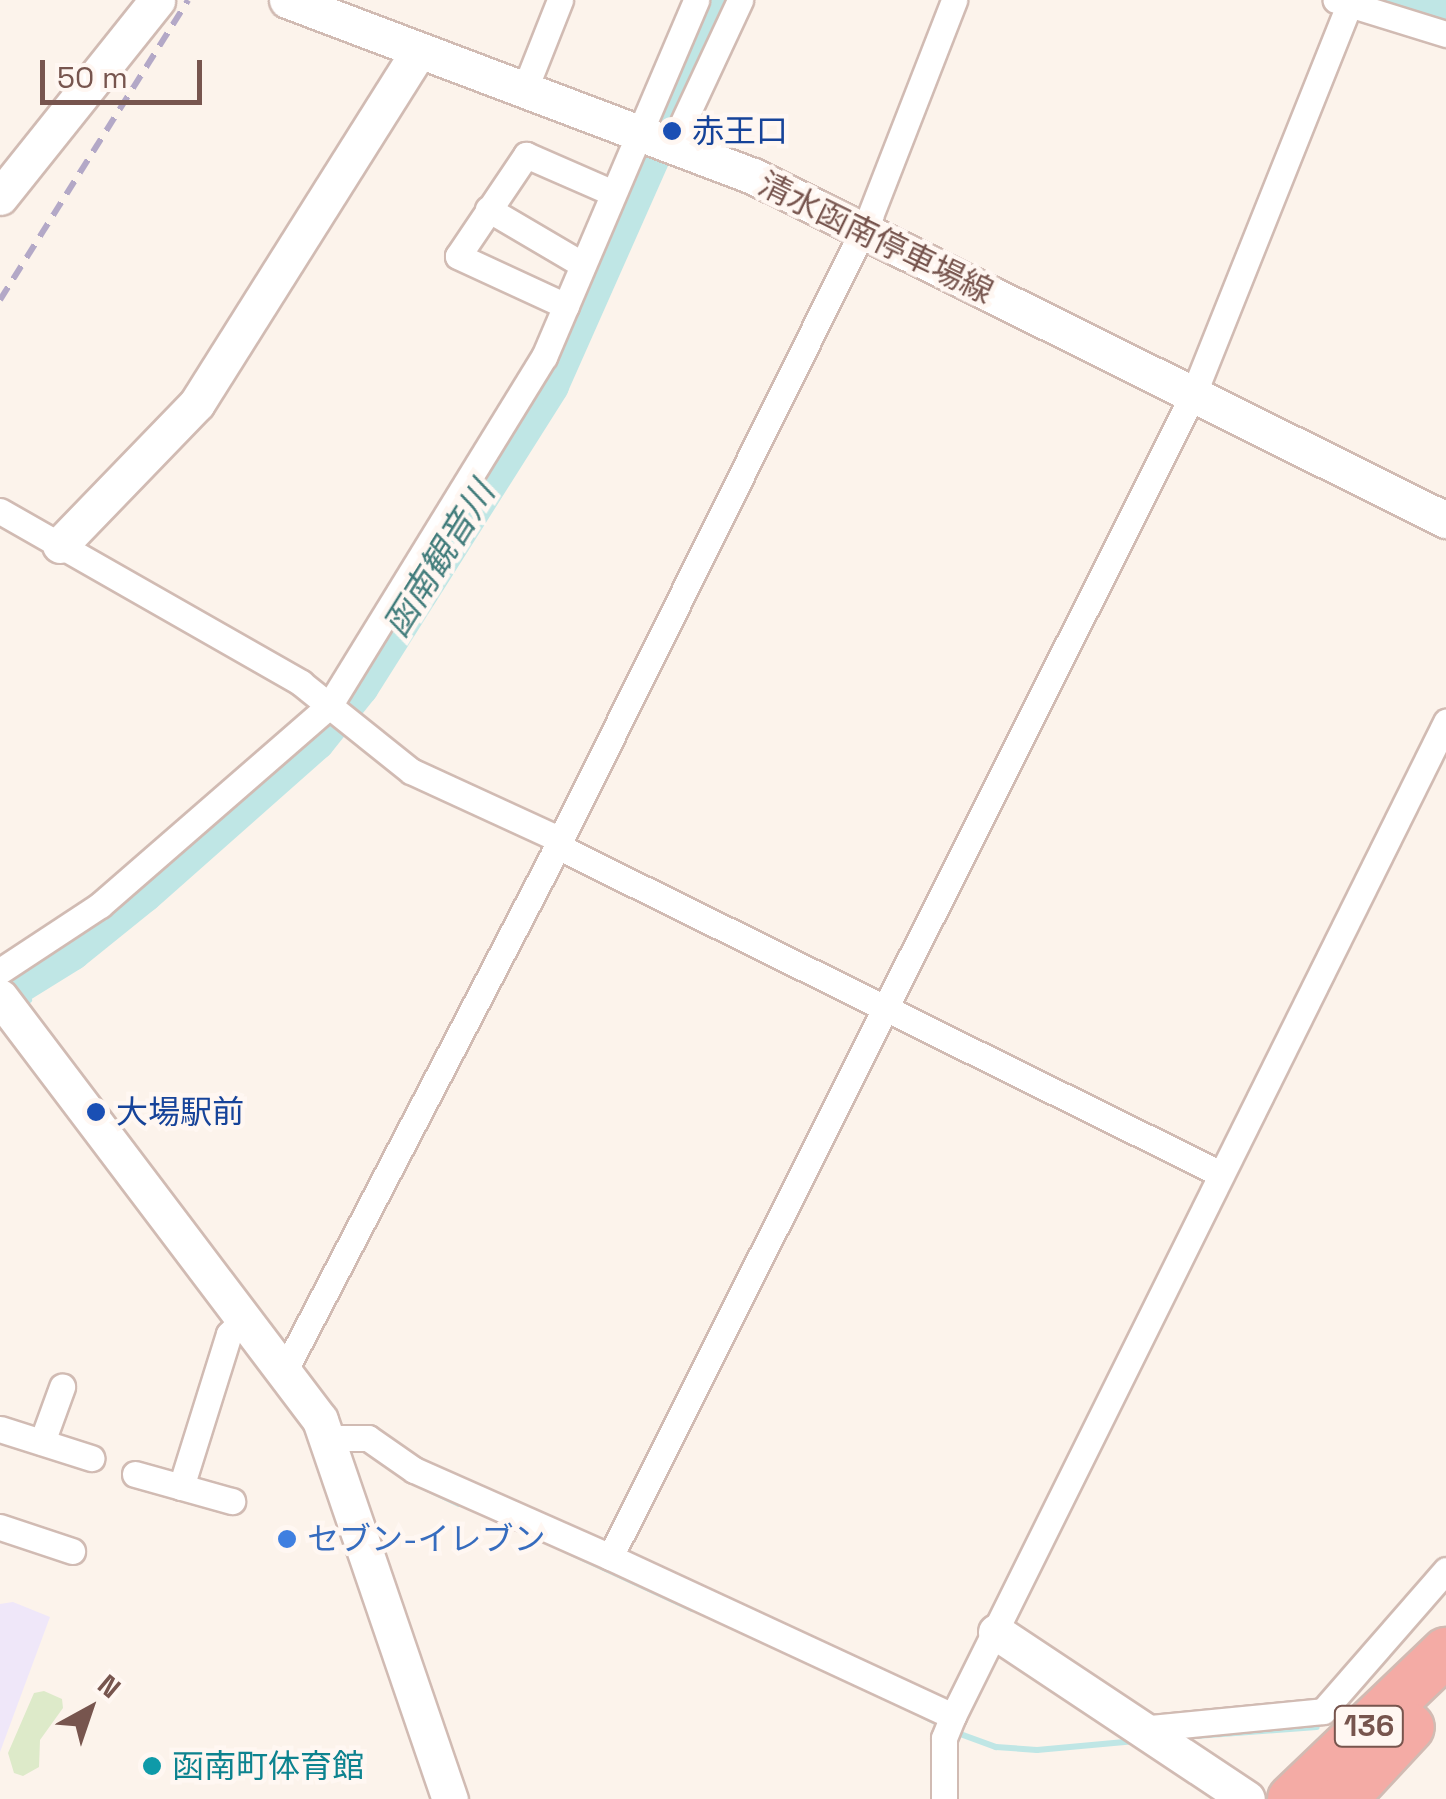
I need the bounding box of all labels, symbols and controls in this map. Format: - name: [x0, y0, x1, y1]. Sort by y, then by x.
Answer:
- scale bar: [45, 40, 208, 102]
- text: 50 m: [57, 58, 128, 97]
- place label: 赤王口: [692, 112, 788, 150]
- marker: 赤王口: [661, 120, 683, 142]
- street label: 清水函南停車場線: [753, 165, 999, 311]
- water label: 函南観音川: [375, 474, 503, 644]
- place label: 大場駅前: [116, 1093, 244, 1131]
- marker: 大場駅前: [85, 1101, 107, 1123]
- place label: セブン-イレブン: [307, 1520, 546, 1558]
- marker: セブン-イレブン: [276, 1528, 298, 1550]
- north arrow: [40, 1659, 140, 1759]
- text: N: [91, 1666, 128, 1706]
- road number: 136: [1332, 1701, 1406, 1751]
- place label: 函南町体育館: [172, 1747, 364, 1785]
- marker: 函南町体育館: [141, 1755, 163, 1777]

